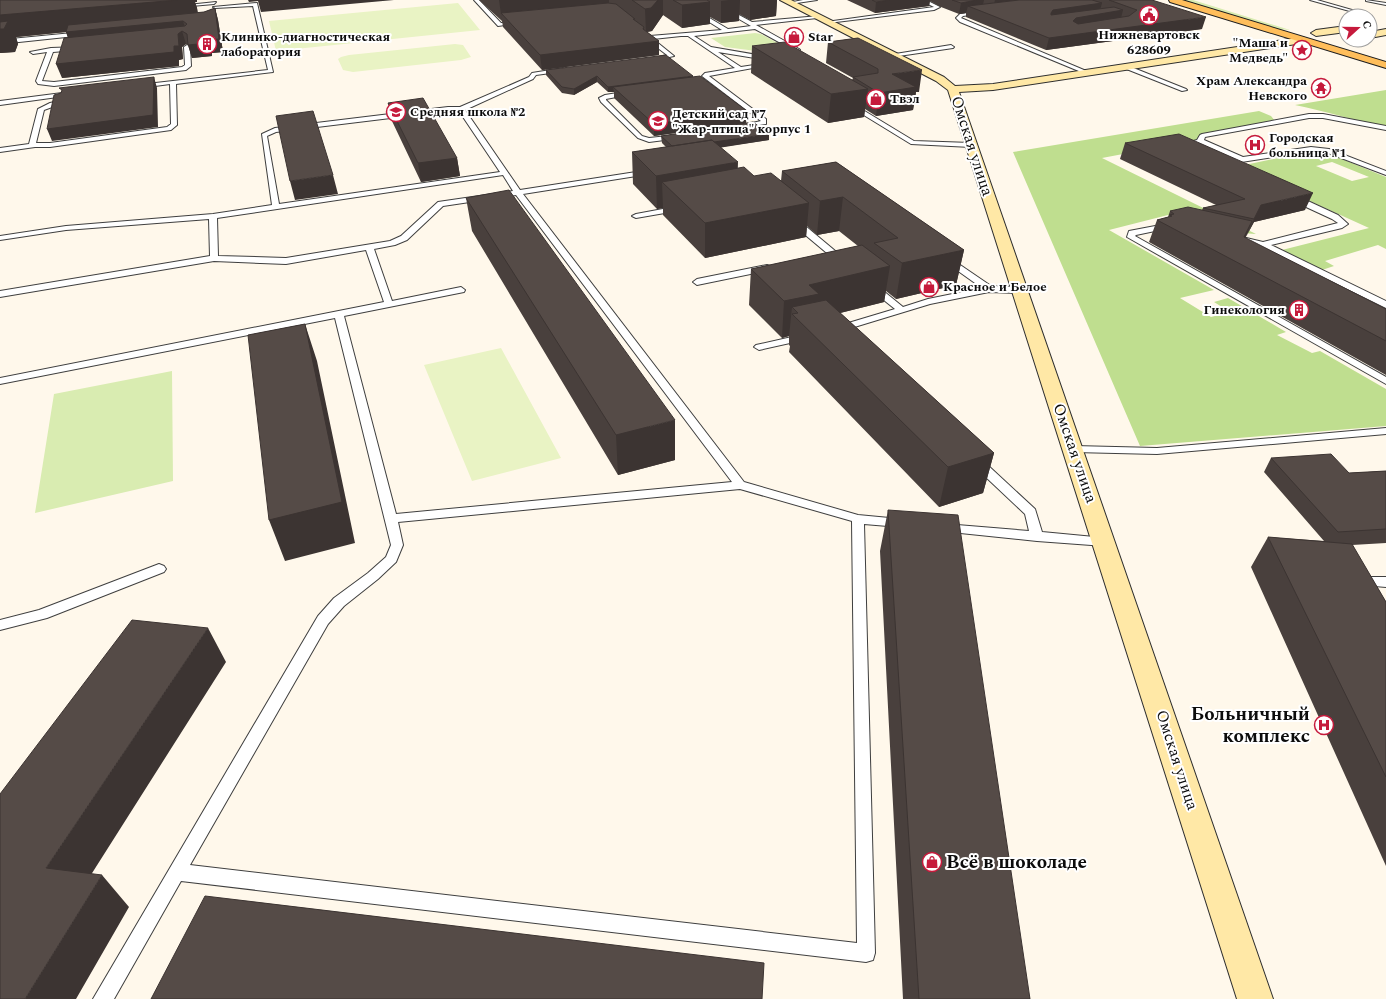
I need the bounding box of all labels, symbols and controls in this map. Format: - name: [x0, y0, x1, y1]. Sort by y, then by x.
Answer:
- public building icon: Нижневартовск 628609: [1138, 4, 1160, 26]
- north arrow: [1338, 8, 1378, 48]
- text: С: [1358, 18, 1376, 31]
- place label: Нижневартовск 628609: [1098, 25, 1200, 60]
- shop icon: Star: [783, 26, 805, 48]
- place label: Клинико-диагностическая лаборатория: [221, 27, 390, 62]
- place label: Star: [808, 27, 833, 47]
- building icon: Клинико-диагностическая лаборатория: [196, 33, 218, 55]
- place label: "Маша и Медведь": [1229, 33, 1288, 68]
- place icon: "Маша и Медведь": [1291, 39, 1313, 61]
- place label: Храм Александра Невского: [1196, 71, 1307, 106]
- temple icon: Храм Александра Невского: [1310, 77, 1332, 99]
- shop icon: Твэл: [865, 88, 887, 110]
- place label: Твэл: [890, 89, 920, 109]
- street label: Омская улица: [945, 93, 1000, 199]
- school or university icon: Средняя школа №2: [385, 101, 407, 123]
- place label: Средняя школа №2: [410, 102, 525, 122]
- place label: Детский сад №7 "Жар-птица" корпус 1: [672, 104, 811, 139]
- school or university icon: Детский сад №7 "Жар-птица" корпус 1: [647, 110, 669, 132]
- place label: Городская больница №1: [1269, 128, 1347, 163]
- hospital icon: Городская больница №1: [1244, 134, 1266, 156]
- shop icon: Красное и Белое: [918, 276, 940, 298]
- place label: Красное и Белое: [943, 277, 1047, 297]
- building icon: Гинекология: [1288, 299, 1310, 321]
- place label: Гинекология: [1204, 300, 1285, 320]
- street label: Омская улица: [1047, 400, 1103, 506]
- place label: Больничный комплекс: [1191, 700, 1310, 751]
- street label: Омская улица: [1150, 707, 1205, 813]
- hospital icon: Больничный комплекс: [1313, 714, 1335, 736]
- place label: Всё в шоколаде: [946, 848, 1087, 877]
- shop icon: Всё в шоколаде: [921, 851, 943, 873]

